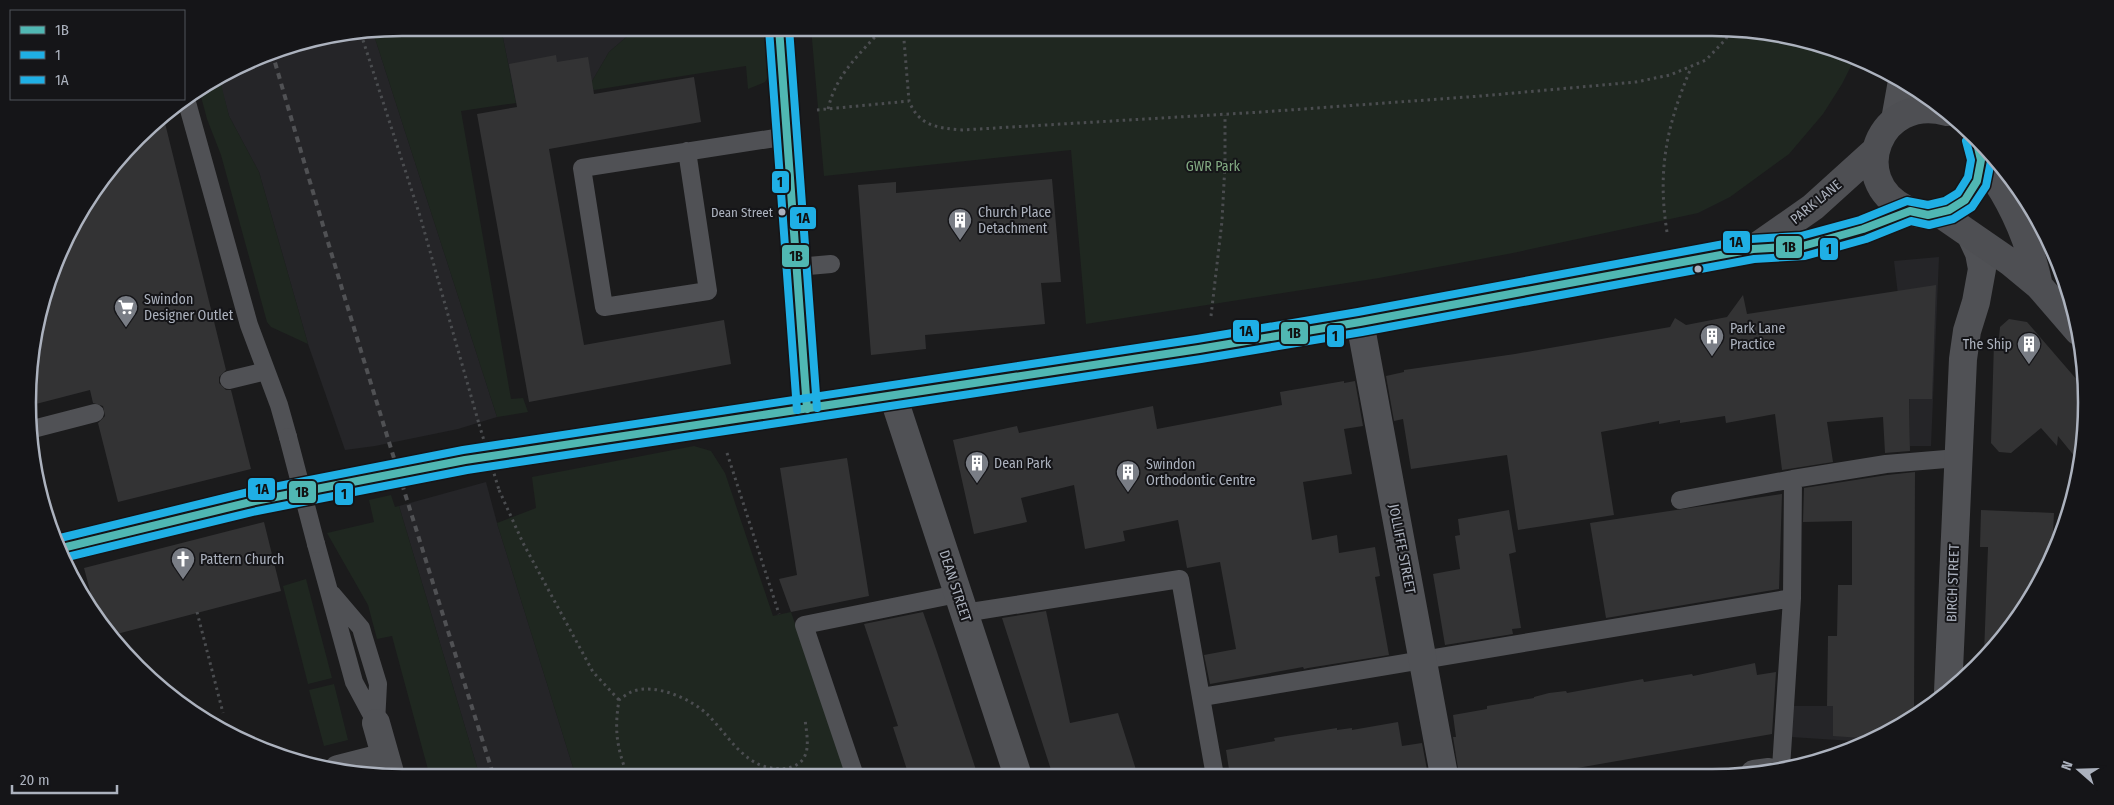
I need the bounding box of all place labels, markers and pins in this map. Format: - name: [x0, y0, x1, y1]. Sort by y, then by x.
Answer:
- place label: Church Place Detachment: [978, 204, 1051, 237]
- place label: Dean Street: [711, 205, 774, 220]
- marker: Dean Street: [777, 207, 787, 217]
- building icon: Church Place Detachment: [947, 207, 973, 241]
- unlabelled marker: [1693, 264, 1703, 274]
- place label: Swindon Designer Outlet: [144, 291, 234, 324]
- supermarket icon: Swindon Designer Outlet: [113, 294, 139, 328]
- place label: Park Lane Practice: [1730, 320, 1785, 353]
- building icon: Park Lane Practice: [1699, 323, 1725, 357]
- building icon: The Ship: [2016, 331, 2042, 365]
- place label: The Ship: [1963, 336, 2012, 353]
- building icon: Dean Park: [964, 450, 990, 484]
- place label: Dean Park: [994, 455, 1052, 472]
- place label: Swindon Orthodontic Centre: [1146, 456, 1256, 489]
- building icon: Swindon Orthodontic Centre: [1115, 459, 1141, 493]
- church icon: Pattern Church: [170, 546, 196, 580]
- place label: Pattern Church: [200, 551, 284, 568]

